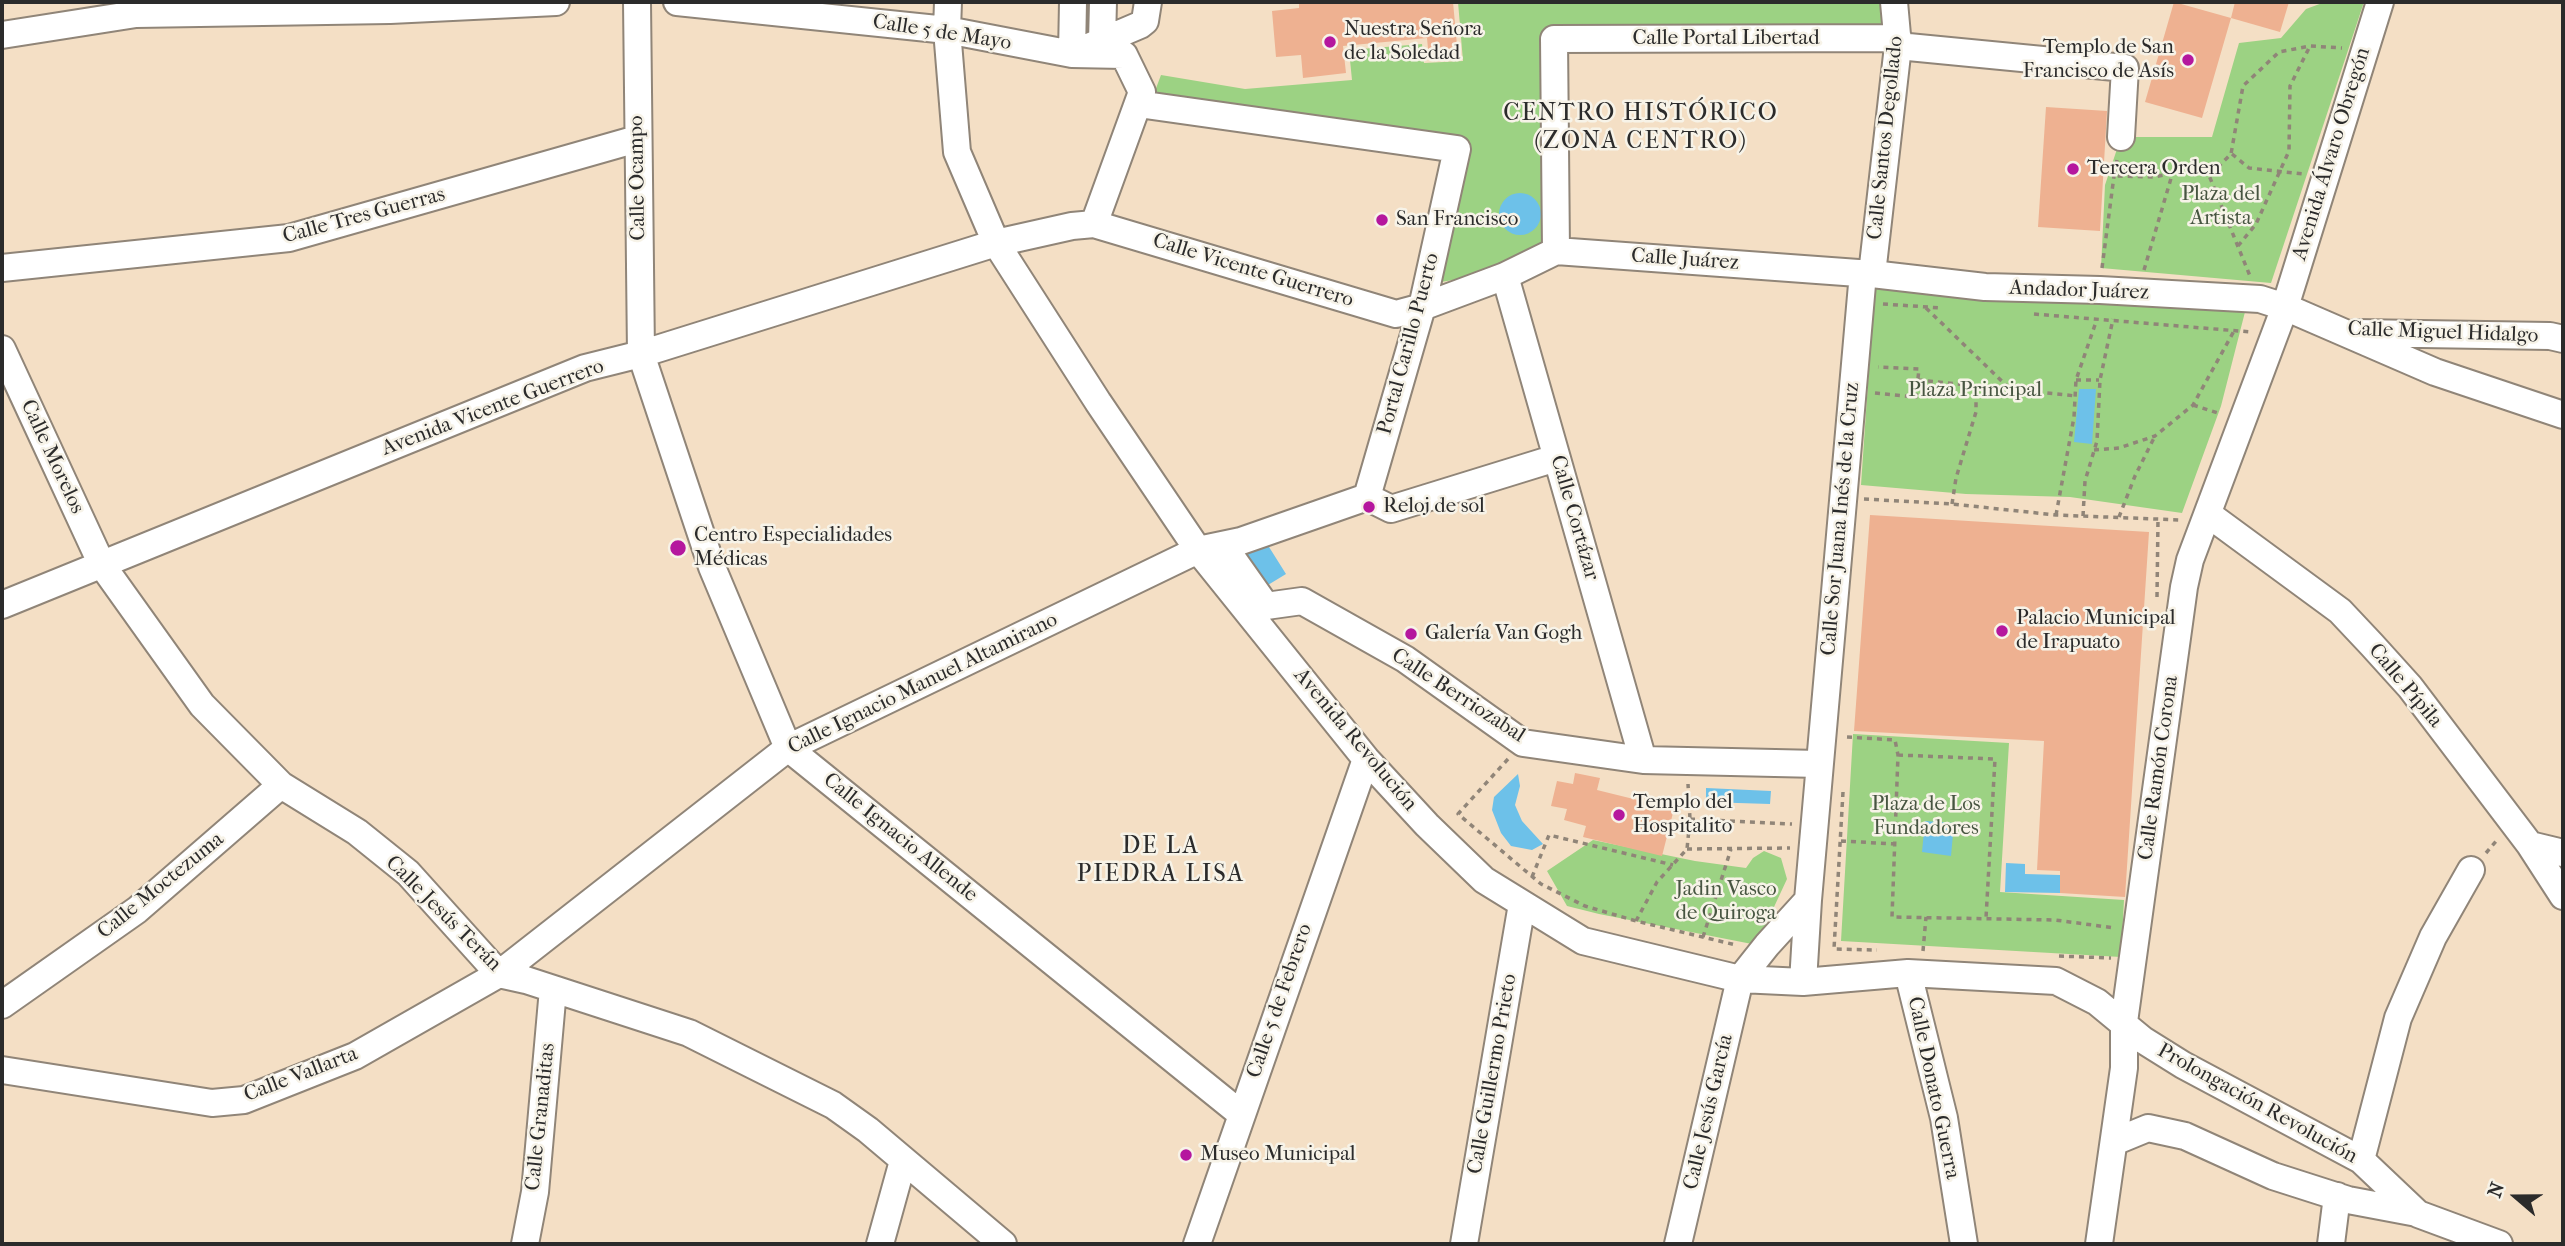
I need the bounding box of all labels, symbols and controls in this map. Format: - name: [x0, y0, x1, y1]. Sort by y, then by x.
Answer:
- street label: Calle 5 de Mayo: [871, 10, 1013, 56]
- place label: Nuestra Señora de la Soledad: [1344, 17, 1483, 67]
- street label: Calle Portal Libertad: [1632, 26, 1820, 52]
- marker: Nuestra Señora de la Soledad: [1322, 34, 1338, 50]
- street label: Calle Santos Degollado: [1863, 35, 1909, 241]
- place label: Templo de San Francisco de Asís: [2023, 35, 2174, 85]
- street label: Avenida Álvaro Obregón: [2288, 45, 2376, 263]
- marker: Templo de San Francisco de Asís: [2180, 52, 2196, 68]
- district label: CENTRO HISTÓRICO (ZONA CENTRO): [1505, 100, 1777, 156]
- street label: Calle Ocampo: [624, 115, 652, 241]
- place label: Tercera Orden: [2087, 156, 2221, 182]
- marker: Tercera Orden: [2065, 161, 2081, 177]
- street label: Calle Tres Guerras: [280, 182, 448, 250]
- park label: Plaza del Artista: [2181, 182, 2261, 232]
- place label: San Francisco: [1396, 207, 1518, 233]
- marker: San Francisco: [1374, 212, 1390, 228]
- street label: Calle Vicente Guerrero: [1150, 228, 1356, 314]
- street label: Calle Juárez: [1630, 244, 1740, 276]
- street label: Portal Carillo Puerto: [1373, 250, 1445, 438]
- street label: Andador Juárez: [2009, 276, 2149, 306]
- street label: Calle Miguel Hidalgo: [2347, 317, 2539, 349]
- street label: Avenida Vicente Guerrero: [378, 354, 608, 462]
- park label: Plaza Principal: [1908, 378, 2042, 404]
- street label: Calle Sor Juana Inés de la Cruz: [1817, 381, 1865, 657]
- street label: Calle Morelos: [15, 396, 89, 518]
- street label: Calle Cortázar: [1544, 453, 1604, 583]
- place label: Reloj de sol: [1383, 494, 1485, 520]
- marker: Reloj de sol: [1361, 499, 1377, 515]
- place label: Centro Especialidades Médicas: [694, 523, 892, 573]
- marker: Centro Especialidades Médicas: [668, 538, 688, 558]
- place label: Palacio Municipal de Irapuato: [2016, 606, 2176, 656]
- street label: Calle Ignacio Manuel Altamirano: [784, 608, 1062, 760]
- place label: Galería Van Gogh: [1425, 621, 1582, 647]
- marker: Palacio Municipal de Irapuato: [1994, 623, 2010, 639]
- marker: Galería Van Gogh: [1403, 626, 1419, 642]
- street label: Calle Pípila: [2363, 639, 2447, 733]
- street label: Calle Berriozabal: [1386, 643, 1530, 749]
- street label: Avenida Revolución: [1288, 663, 1422, 817]
- street label: Calle Ramón Corona: [2134, 674, 2184, 862]
- street label: Calle Ignacio Allende: [818, 768, 982, 908]
- place label: Templo del Hospitalito: [1633, 790, 1733, 840]
- park label: Plaza de Los Fundadores: [1871, 792, 1981, 842]
- marker: Templo del Hospitalito: [1611, 807, 1627, 823]
- street label: Calle Moctezuma: [93, 827, 229, 945]
- district label: DE LA PIEDRA LISA: [1078, 833, 1244, 889]
- street label: Calle Jesús Terán: [380, 851, 506, 977]
- park label: Jadin Vasco de Quiroga: [1675, 877, 1777, 927]
- street label: Calle 5 de Febrero: [1242, 921, 1318, 1081]
- street label: Calle Guillermo Prieto: [1463, 972, 1523, 1176]
- street label: Calle Donato Guerra: [1901, 994, 1965, 1182]
- street label: Calle Jesús García: [1679, 1032, 1739, 1192]
- street label: Prolongación Revolución: [2153, 1038, 2361, 1170]
- street label: Calle Vallarta: [241, 1042, 361, 1108]
- street label: Calle Granaditas: [521, 1042, 561, 1192]
- place label: Museo Municipal: [1200, 1142, 1356, 1168]
- marker: Museo Municipal: [1178, 1147, 1194, 1163]
- north arrow: [2481, 1162, 2551, 1232]
- text: N: [2483, 1179, 2509, 1200]

